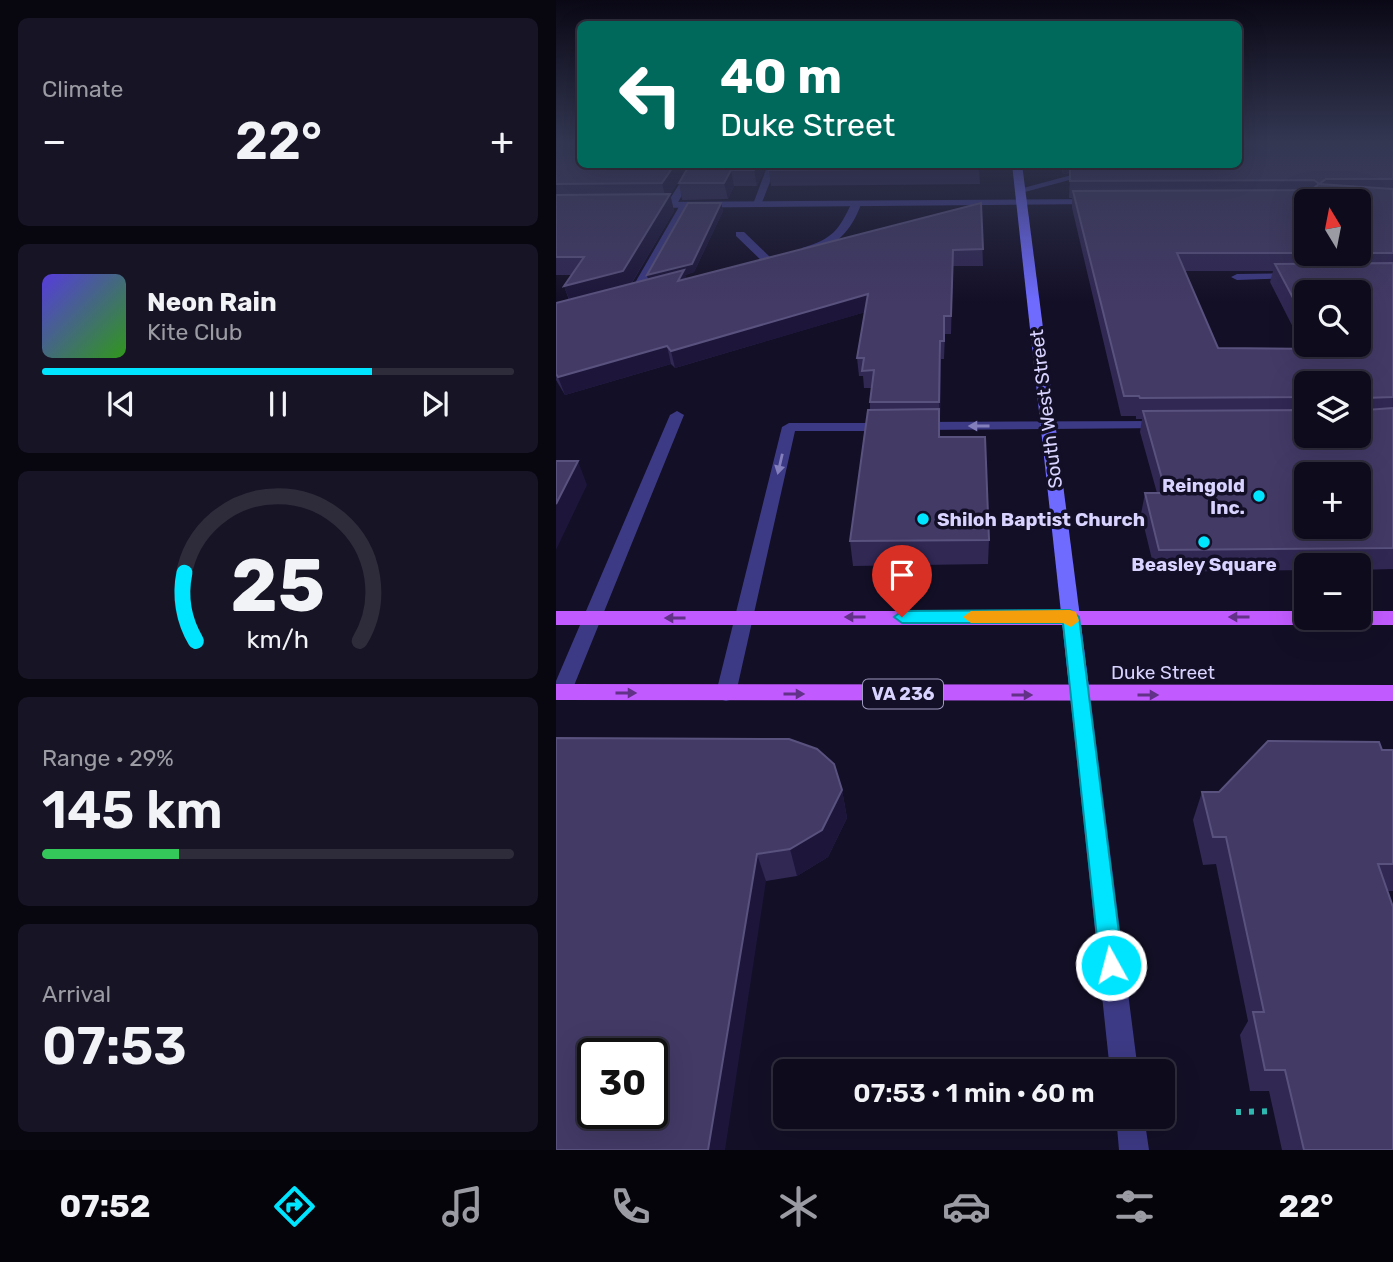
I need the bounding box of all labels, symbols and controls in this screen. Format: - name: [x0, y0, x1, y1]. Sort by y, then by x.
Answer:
- text: 40 m: [720, 47, 842, 105]
- icon: left: [605, 49, 696, 140]
- text: Climate: [42, 75, 123, 103]
- text: Duke Street: [720, 106, 895, 144]
- text: 22°: [235, 110, 322, 172]
- text: −: [42, 118, 67, 164]
- text: +: [490, 118, 514, 164]
- north arrow: [1294, 189, 1372, 266]
- map controls: [1294, 189, 1371, 630]
- button: search: [1294, 280, 1371, 357]
- text: Neon Rain: [147, 287, 277, 318]
- text: Kite Club: [147, 318, 242, 346]
- street label: South West Street: [1025, 328, 1067, 490]
- button: layers: [1294, 371, 1371, 448]
- icon: previous: [102, 385, 140, 423]
- icon: pause: [259, 385, 297, 423]
- icon: next: [416, 385, 454, 423]
- one-way arrow: [967, 420, 989, 432]
- one-way arrow: [775, 453, 786, 475]
- button: +: [1294, 462, 1371, 539]
- place label: Reingold Inc.: [1162, 474, 1245, 519]
- marker: Reingold Inc.: [1251, 488, 1267, 504]
- place label: Shiloh Baptist Church: [937, 508, 1145, 531]
- marker: Shiloh Baptist Church: [915, 511, 931, 527]
- marker: Beasley Square: [1196, 534, 1212, 550]
- text: 25: [231, 543, 325, 629]
- pin: [872, 545, 932, 617]
- place label: Beasley Square: [1131, 553, 1277, 576]
- button: −: [1294, 553, 1371, 630]
- icon: arrive: [883, 556, 921, 594]
- one-way arrow: [844, 611, 866, 623]
- one-way arrow: [1227, 611, 1249, 623]
- one-way arrow: [664, 612, 686, 624]
- text: km/h: [247, 625, 309, 654]
- street label: Duke Street: [1111, 661, 1216, 684]
- road number: VA 236: [863, 680, 943, 708]
- one-way arrow: [615, 687, 637, 699]
- one-way arrow: [783, 688, 805, 700]
- one-way arrow: [1011, 689, 1033, 701]
- one-way arrow: [1137, 689, 1159, 701]
- text: Range · 29%: [42, 744, 174, 772]
- text: 145 km: [42, 779, 223, 841]
- position arrow: [1074, 928, 1148, 1002]
- text: Arrival: [42, 980, 111, 1008]
- text: 07:53: [42, 1015, 187, 1077]
- speed limit sign: 30: [577, 1038, 668, 1129]
- text: 07:53 · 1 min · 60 m: [853, 1078, 1095, 1109]
- icon: directions: [270, 1182, 319, 1231]
- icon: music: [438, 1182, 487, 1231]
- icon: phone: [606, 1182, 655, 1231]
- icon: climate: [774, 1182, 823, 1231]
- icon: car: [942, 1182, 991, 1231]
- icon: filters: [1110, 1182, 1159, 1231]
- text: 07:52: [60, 1187, 151, 1225]
- text: 22°: [1279, 1187, 1333, 1225]

